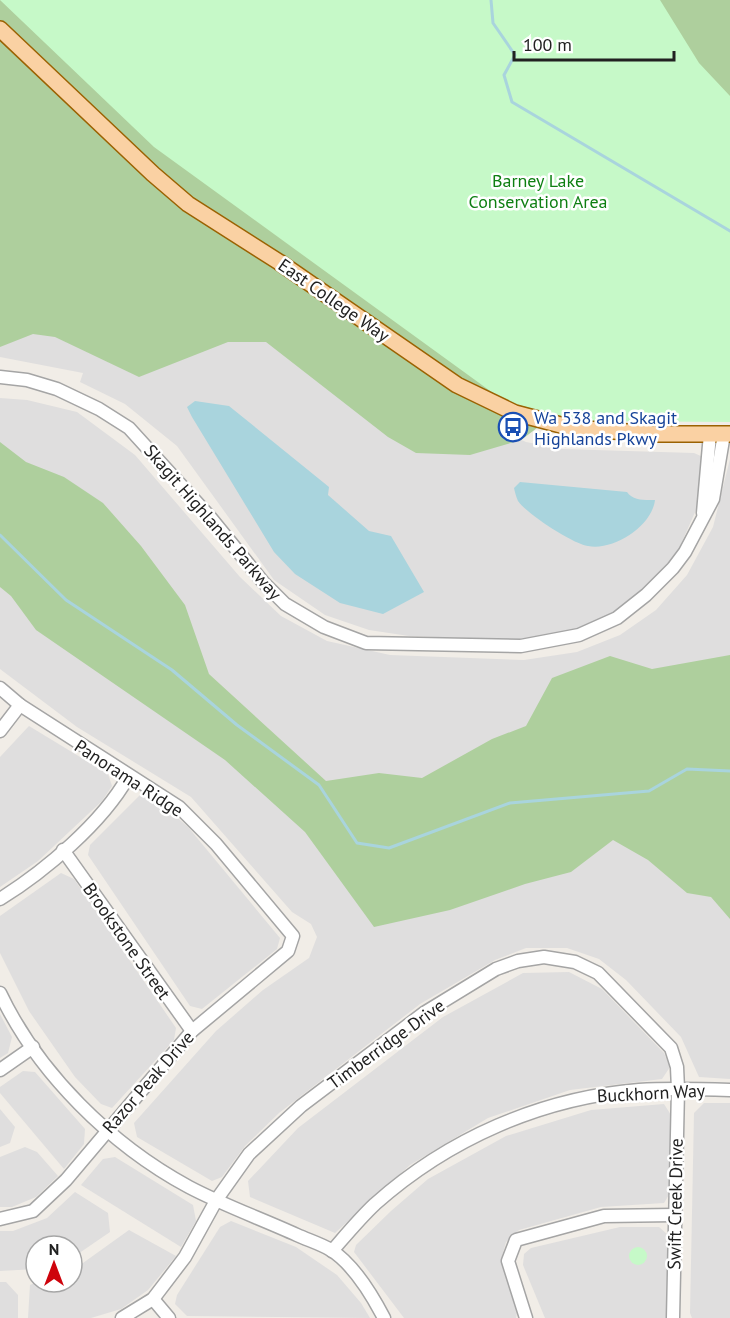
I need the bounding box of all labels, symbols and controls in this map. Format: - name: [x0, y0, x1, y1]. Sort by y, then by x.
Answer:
- scale bar: [514, 24, 674, 62]
- text: 100 m: [523, 33, 572, 56]
- park label: Barney Lake Conservation Area: [469, 169, 607, 213]
- street label: East College Way: [274, 253, 395, 347]
- place label: Wa 538 and Skagit Highlands Pkwy: [534, 406, 677, 450]
- bus stop icon: Wa 538 and Skagit Highlands Pkwy: [497, 411, 529, 443]
- street label: Skagit Highlands Parkway: [139, 439, 287, 605]
- street label: Panorama Ridge: [70, 734, 188, 822]
- street label: Brookstone Street: [78, 878, 176, 1004]
- street label: Timberridge Drive: [323, 994, 449, 1094]
- street label: Razor Peak Drive: [97, 1026, 199, 1138]
- street label: Buckhorn Way: [596, 1079, 706, 1107]
- street label: Swift Creek Drive: [662, 1138, 688, 1270]
- north arrow: [24, 1234, 84, 1294]
- text: N: [49, 1239, 59, 1259]

